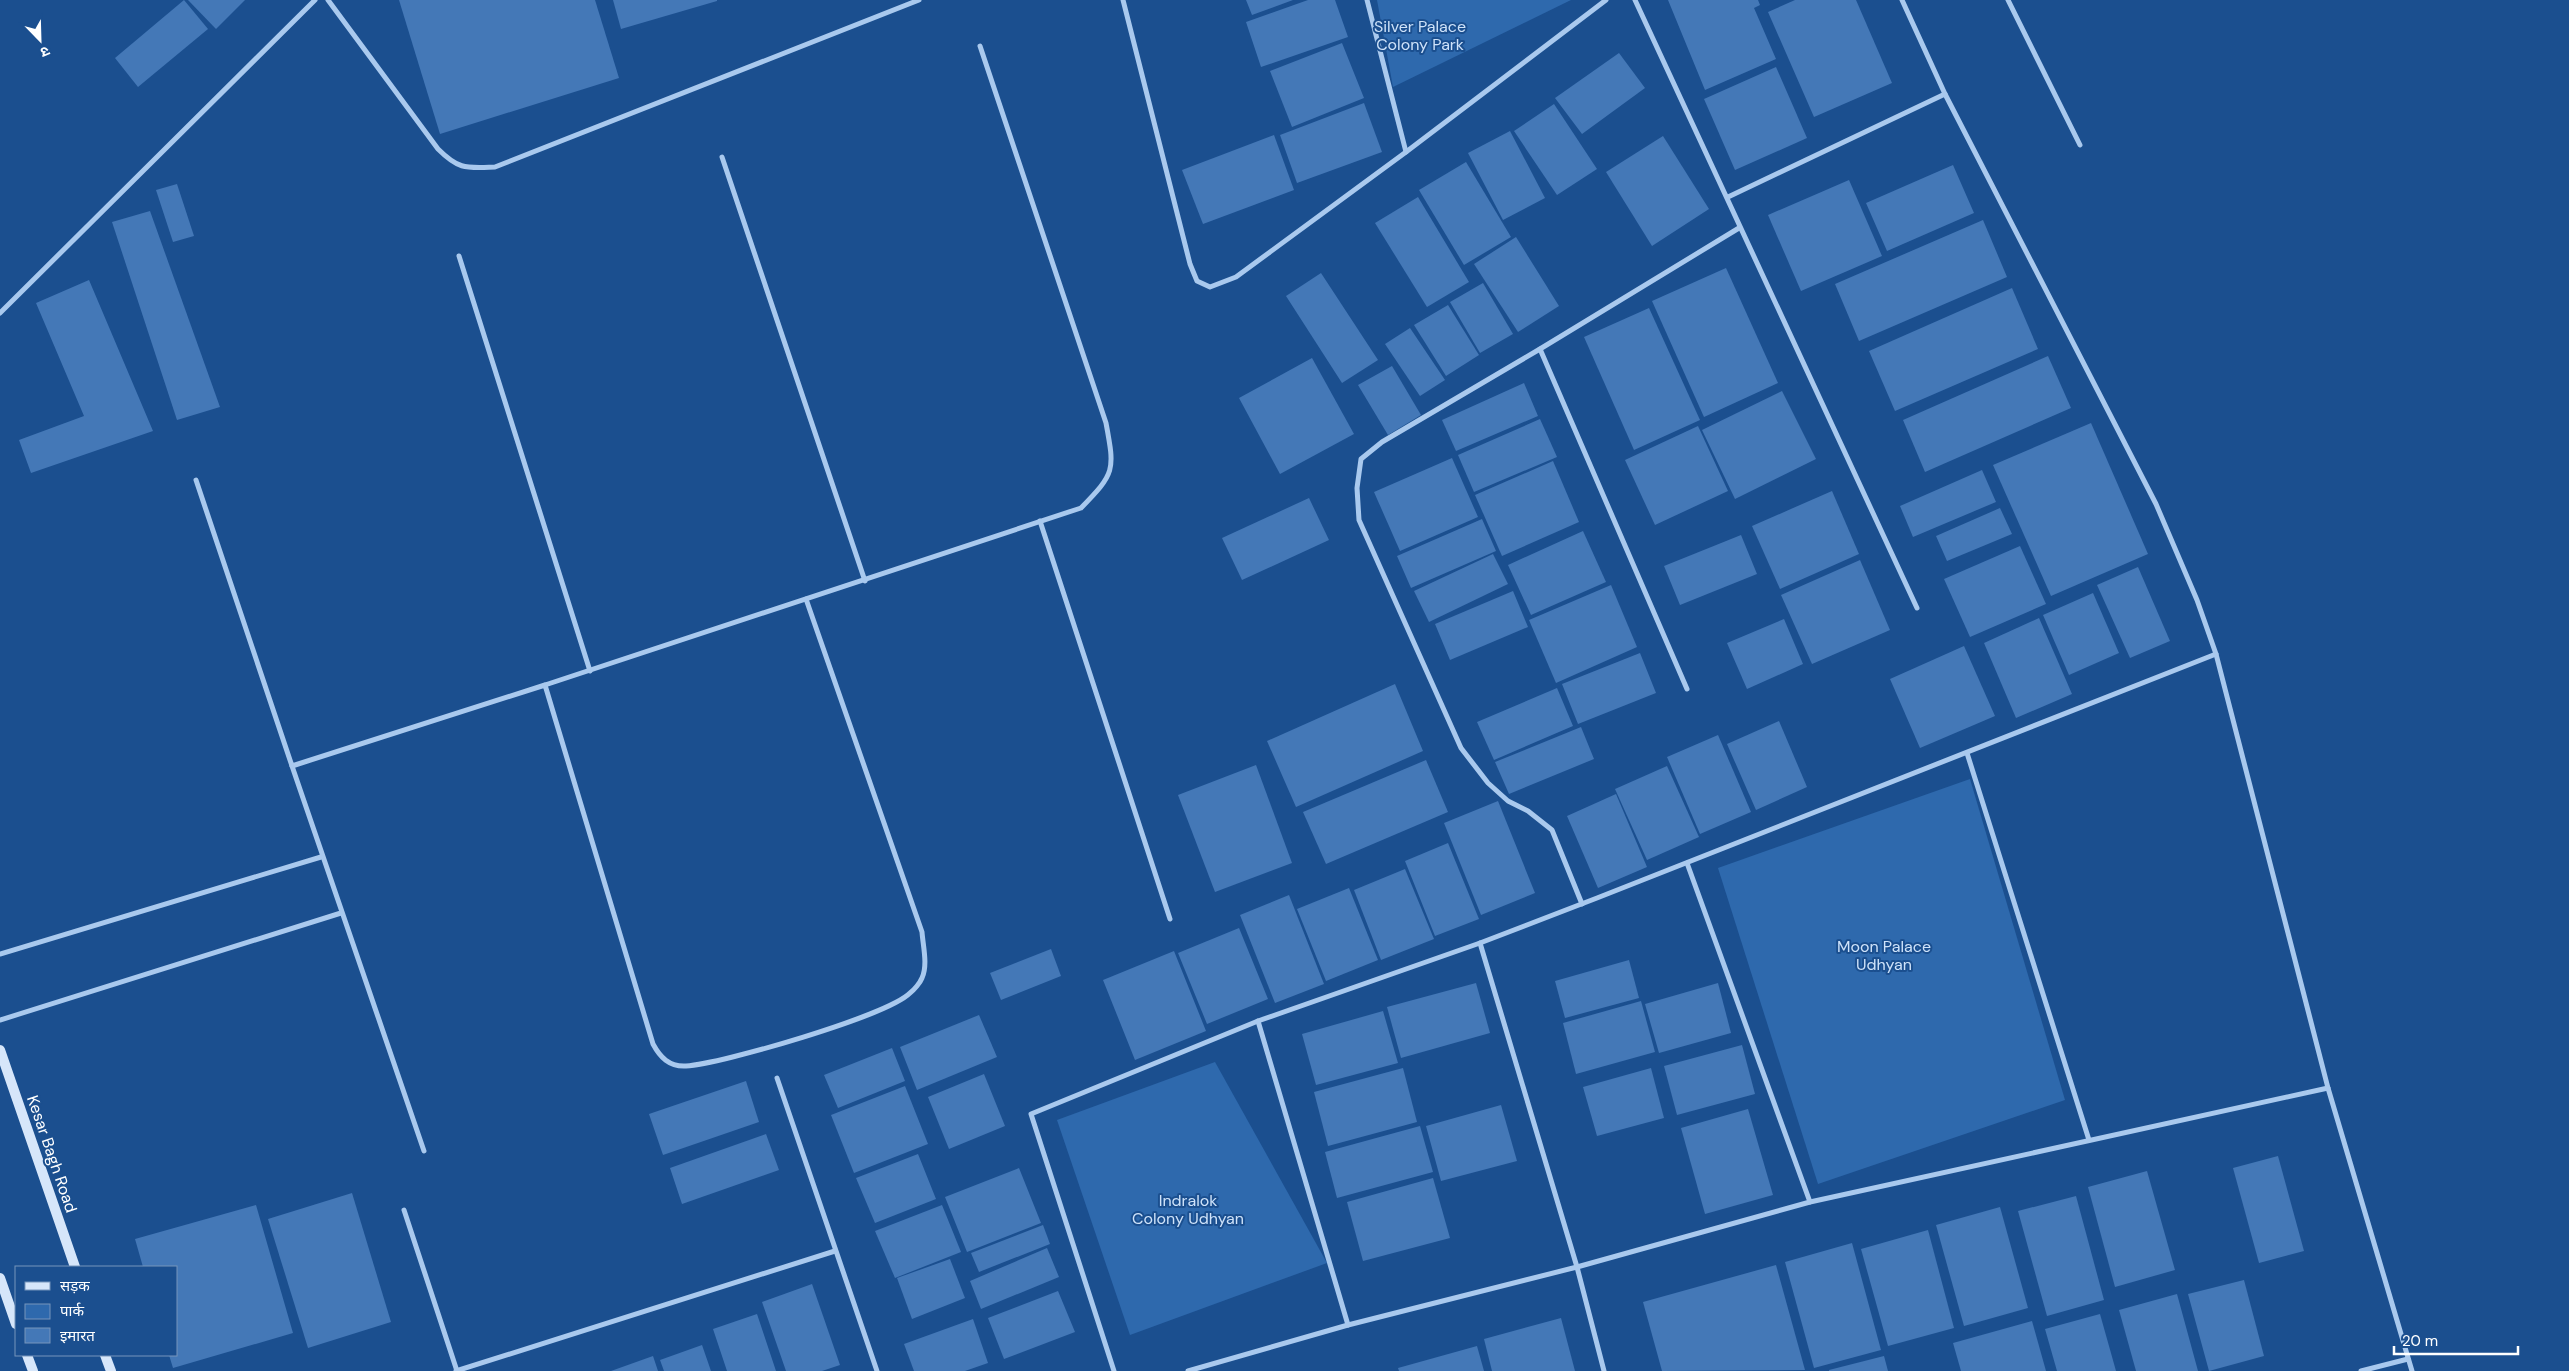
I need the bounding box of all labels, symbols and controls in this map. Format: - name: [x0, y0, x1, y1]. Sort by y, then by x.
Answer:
- north arrow: [15, 15, 65, 65]
- park label: Silver Palace Colony Park: [1374, 16, 1466, 55]
- text: उ: [37, 42, 52, 62]
- park label: Moon Palace Udhyan: [1837, 936, 1931, 975]
- street label: Kesar Bagh Road: [22, 1093, 82, 1215]
- park label: Indralok Colony Udhyan: [1132, 1190, 1244, 1229]
- legend: [15, 1266, 178, 1356]
- text: सड़क: [60, 1276, 90, 1296]
- text: पार्क: [60, 1301, 84, 1321]
- scale bar: [2394, 1324, 2518, 1356]
- text: इमारत: [60, 1326, 95, 1346]
- text: 20 m: [2402, 1331, 2438, 1351]

